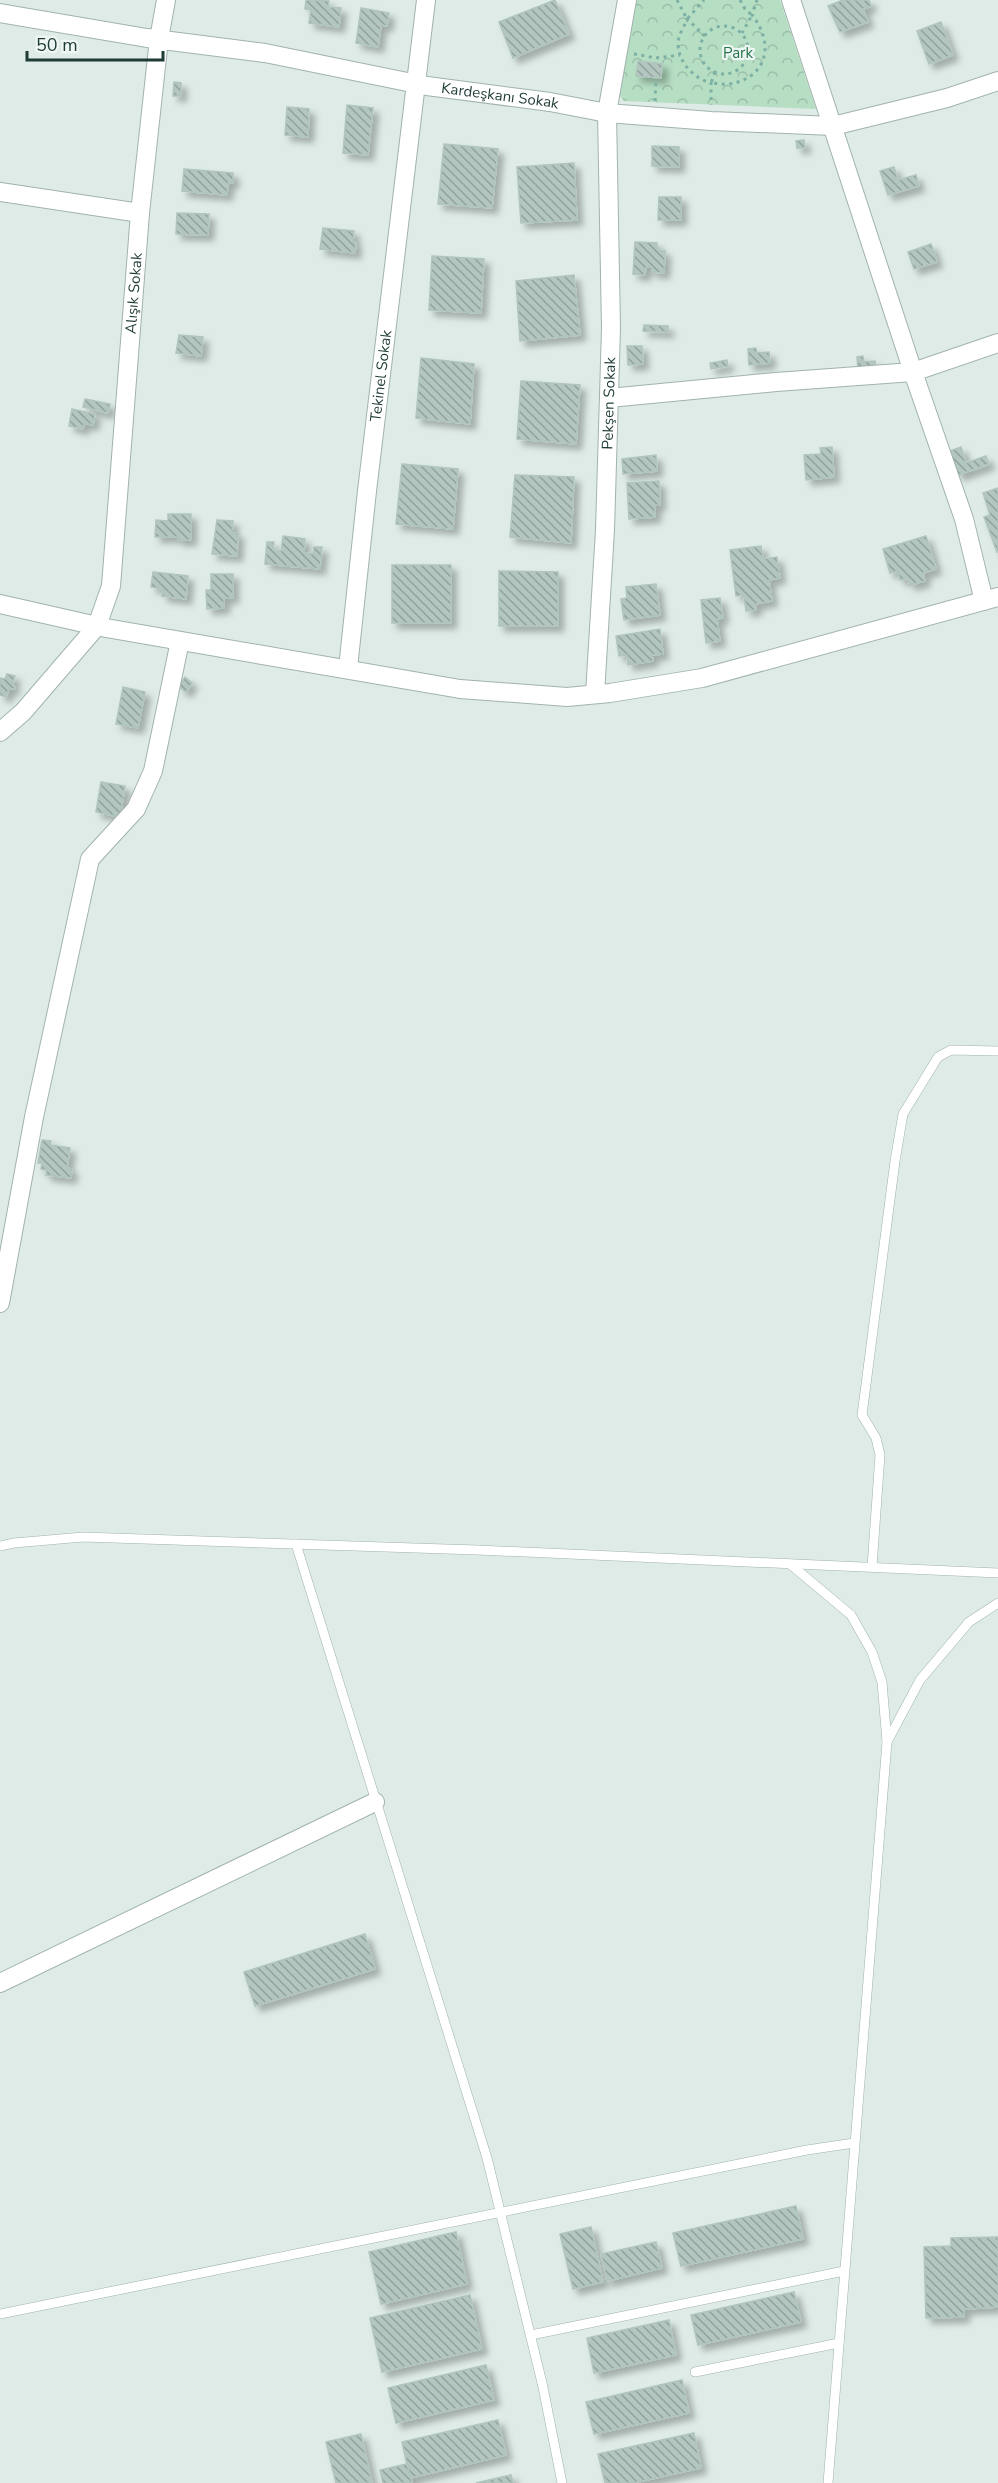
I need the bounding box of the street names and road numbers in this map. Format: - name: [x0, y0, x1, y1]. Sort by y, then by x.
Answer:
- street label: Kardeşkanı Sokak: [440, 78, 561, 114]
- street label: Alışık Sokak: [121, 251, 147, 335]
- street label: Tekinel Sokak: [365, 328, 396, 423]
- street label: Pekşen Sokak: [597, 356, 620, 450]

